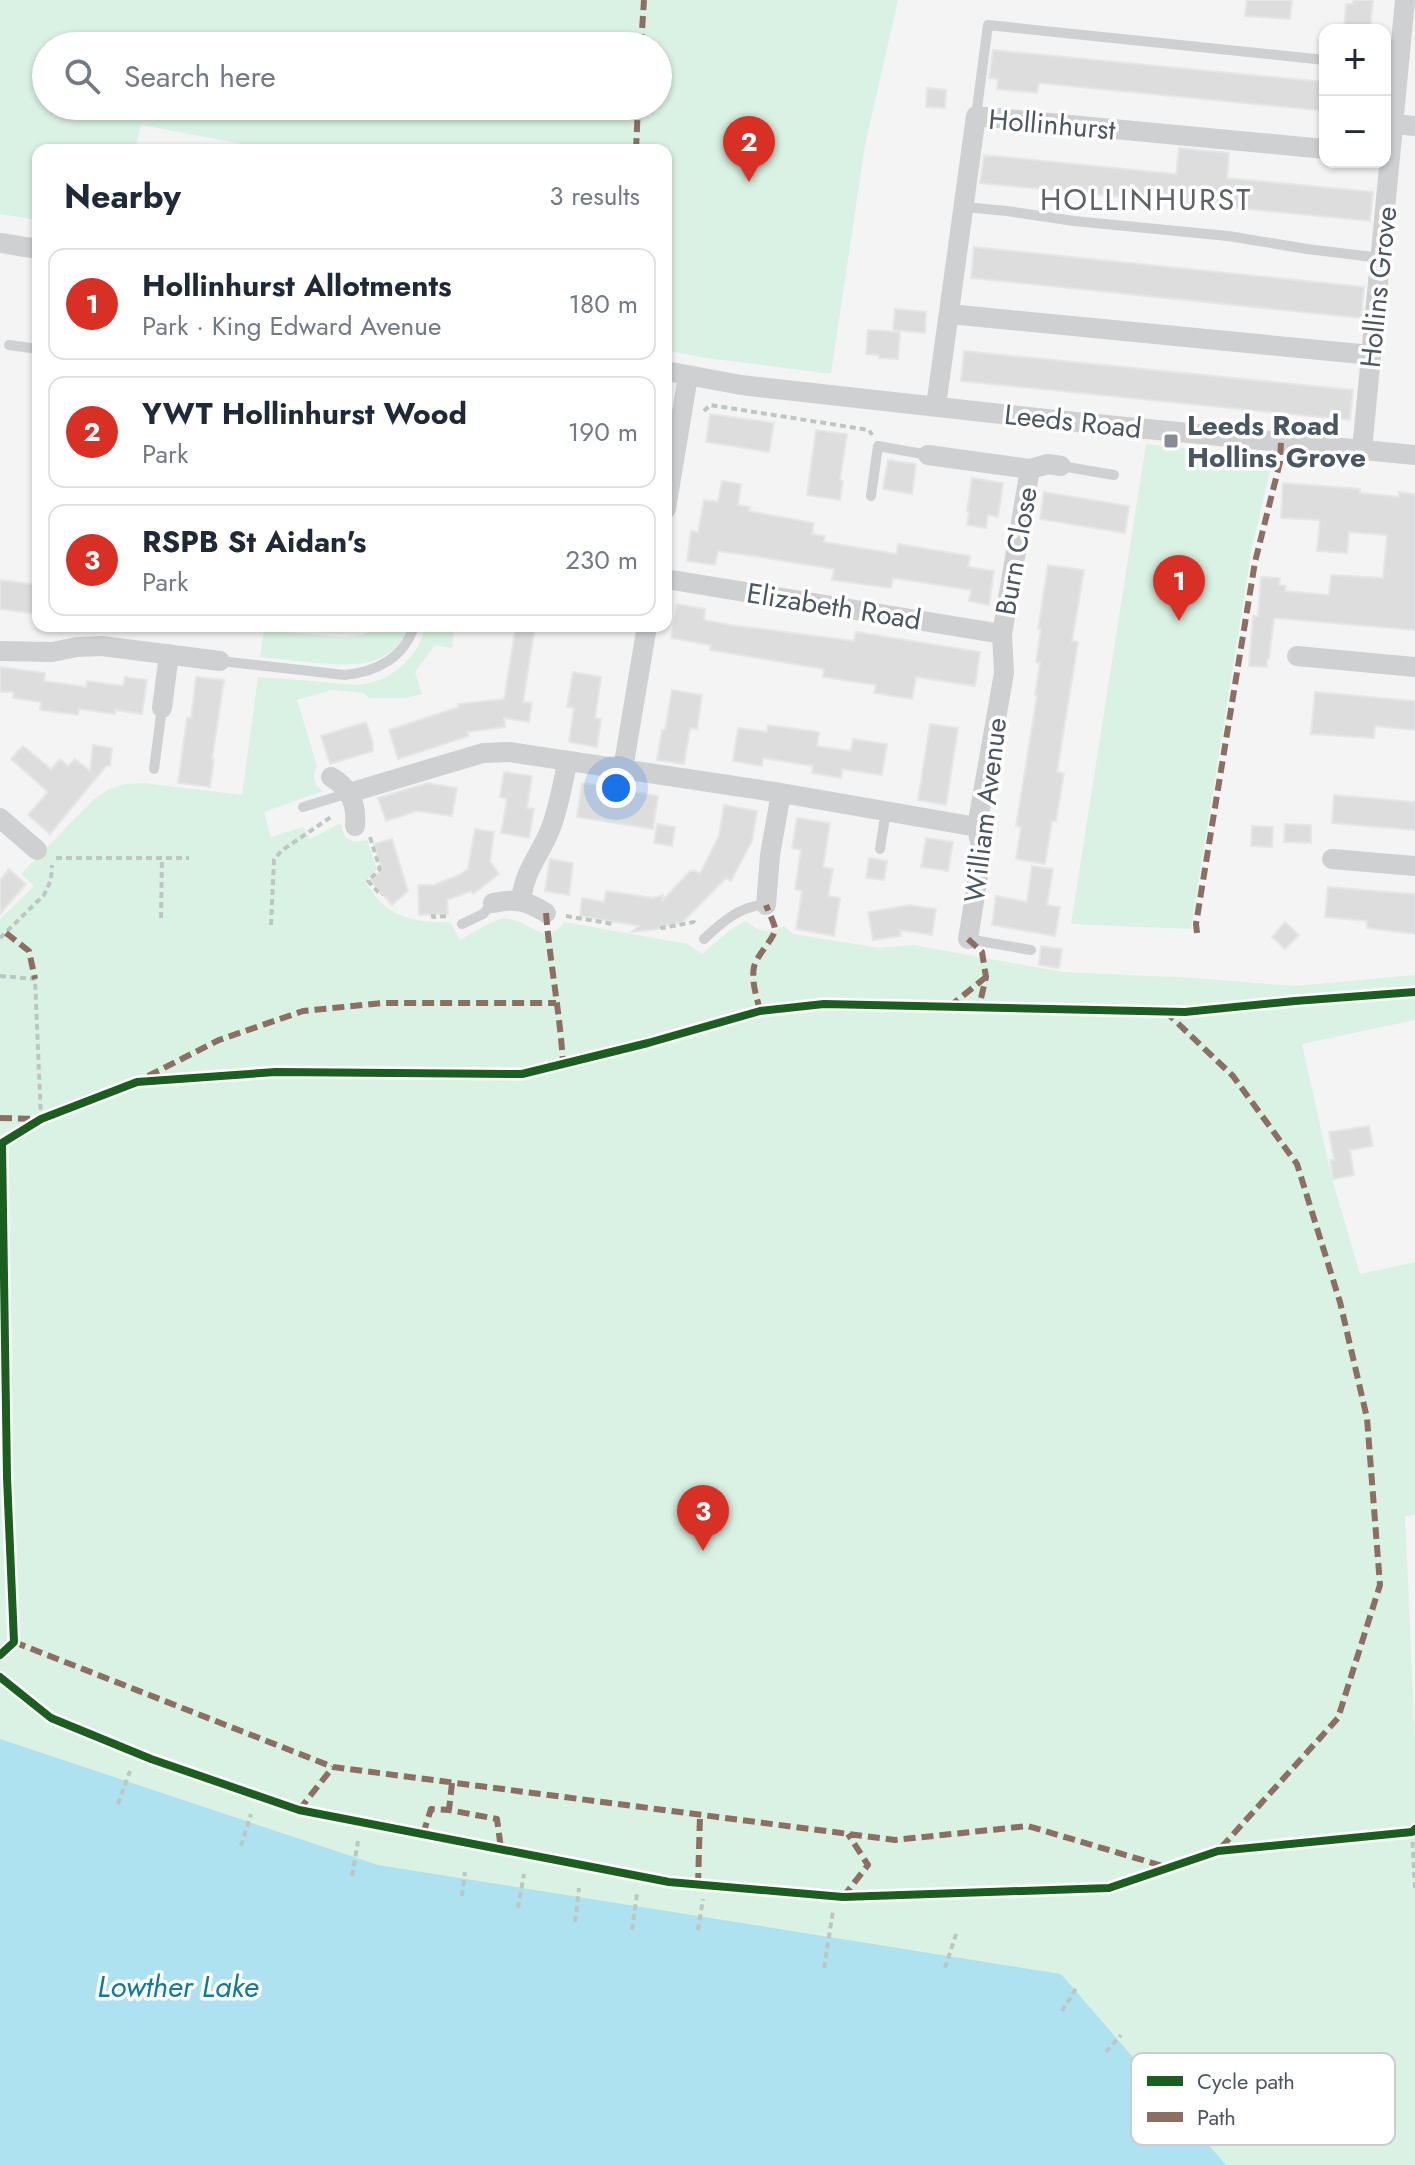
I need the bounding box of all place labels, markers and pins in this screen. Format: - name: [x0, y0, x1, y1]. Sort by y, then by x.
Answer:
- pin: 2: [723, 116, 775, 182]
- place label: Leeds Road Hollins Grove: [1187, 405, 1366, 478]
- marker: Leeds Road Hollins Grove: [1162, 432, 1180, 450]
- pin: 1: [1153, 555, 1205, 621]
- pin: 3: [677, 1485, 729, 1551]

